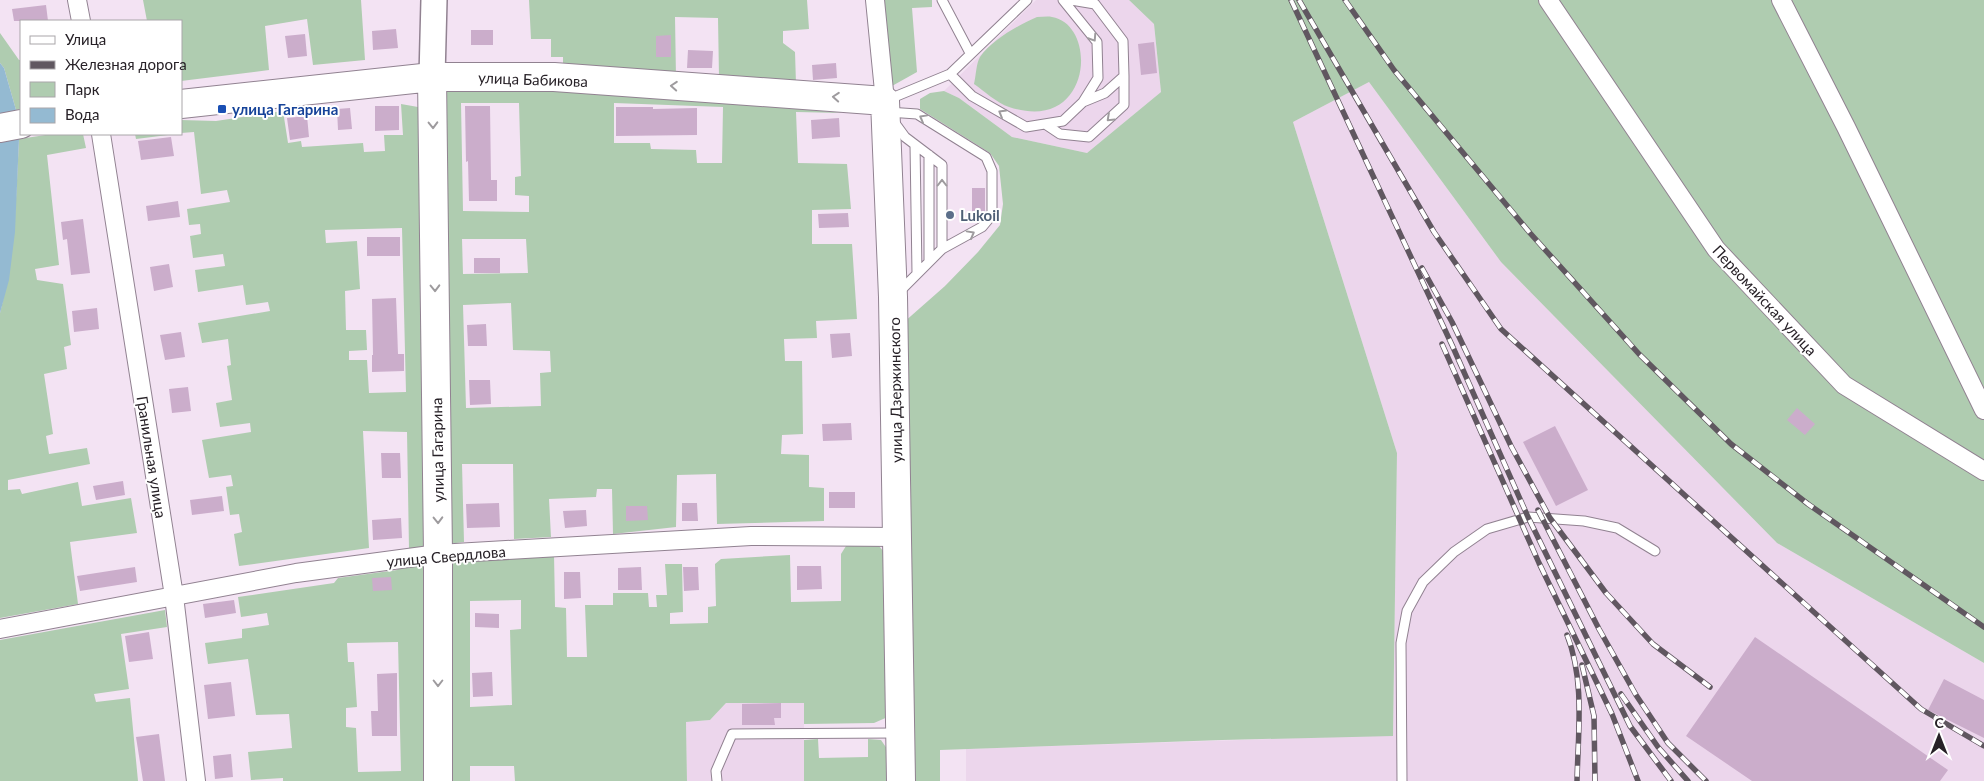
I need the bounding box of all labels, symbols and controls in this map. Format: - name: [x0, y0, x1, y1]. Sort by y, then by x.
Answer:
- legend: [20, 20, 182, 135]
- text: Улица: [65, 30, 106, 48]
- one-way arrow: [1087, 32, 1096, 42]
- text: Железная дорога: [65, 55, 187, 73]
- street label: улица Бабикова: [478, 68, 588, 90]
- text: Парк: [65, 80, 100, 98]
- one-way arrow: [670, 81, 678, 92]
- one-way arrow: [832, 92, 840, 103]
- place label: улица Гагарина: [232, 100, 338, 118]
- marker: улица Гагарина: [216, 103, 228, 115]
- text: Вода: [65, 105, 100, 123]
- one-way arrow: [999, 110, 1008, 120]
- one-way arrow: [1106, 113, 1115, 122]
- one-way arrow: [919, 114, 928, 124]
- one-way arrow: [428, 122, 438, 130]
- one-way arrow: [937, 179, 947, 186]
- place label: Lukoil: [960, 206, 1000, 224]
- marker: Lukoil: [944, 209, 956, 221]
- one-way arrow: [966, 230, 975, 240]
- street label: Первомайская улица: [1709, 241, 1821, 359]
- one-way arrow: [430, 284, 440, 292]
- street label: улица Дзержинского: [885, 317, 905, 463]
- street label: Гранильная улица: [133, 395, 171, 519]
- street label: улица Гагарина: [427, 398, 447, 502]
- one-way arrow: [433, 517, 443, 525]
- street label: улица Свердлова: [386, 542, 506, 570]
- one-way arrow: [433, 680, 443, 687]
- north arrow: [1914, 711, 1964, 761]
- text: С: [1934, 714, 1944, 731]

